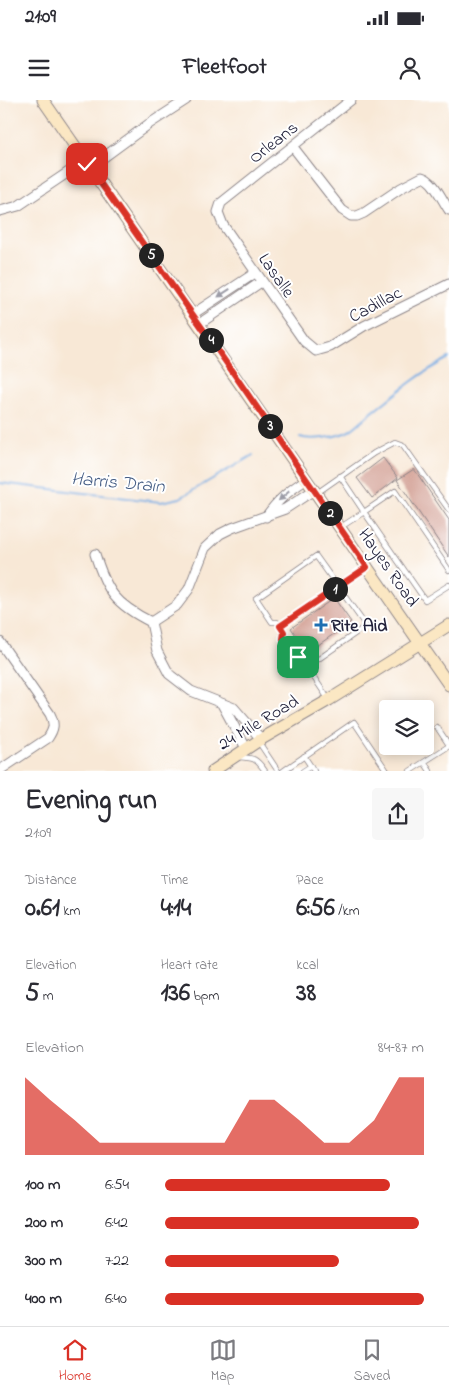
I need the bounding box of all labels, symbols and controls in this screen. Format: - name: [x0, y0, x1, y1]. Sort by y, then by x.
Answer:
- text: 21:09: [25, 4, 56, 31]
- text: Fleetfoot: [182, 52, 267, 84]
- icon: menu: [25, 54, 53, 82]
- icon: person: [396, 54, 424, 82]
- street label: Orleans: [244, 116, 304, 171]
- pin: [66, 143, 108, 185]
- icon: check: [73, 150, 101, 178]
- pin: 5: [138, 242, 164, 268]
- text: 5: [147, 245, 156, 266]
- street label: Lasalle: [251, 248, 301, 305]
- street label: Cadillac: [345, 281, 407, 331]
- one-way arrow: [217, 288, 230, 298]
- pin: 4: [198, 328, 224, 352]
- text: 4: [209, 330, 214, 351]
- pin: 3: [258, 414, 282, 438]
- text: 3: [268, 416, 273, 437]
- water label: Harris Drain: [70, 466, 166, 501]
- one-way arrow: [277, 490, 290, 501]
- pin: 2: [318, 500, 342, 526]
- text: 2: [327, 503, 334, 524]
- street label: Hayes Road: [351, 523, 424, 613]
- pin: 1: [322, 576, 348, 602]
- text: 1: [333, 579, 338, 600]
- place label: Rite Aid: [331, 614, 388, 640]
- marker: Rite Aid: [315, 619, 327, 631]
- pin: [277, 636, 319, 678]
- icon: arrive: [284, 643, 312, 671]
- street label: 24 Mile Road: [214, 689, 304, 758]
- map controls: [379, 700, 434, 755]
- button: layers: [379, 700, 434, 755]
- text: Evening run: [25, 781, 157, 822]
- button: share: [372, 788, 424, 840]
- text: 21:09: [25, 821, 51, 845]
- text: Distance: [25, 870, 77, 891]
- text: Time: [161, 870, 188, 891]
- text: Pace: [296, 870, 324, 891]
- text: 0.61: [25, 891, 60, 927]
- text: 4:14: [161, 891, 191, 927]
- text: 6:56: [296, 891, 335, 927]
- text: km: [60, 901, 80, 922]
- text: /km: [335, 901, 360, 922]
- text: Elevation: [25, 955, 76, 976]
- text: Heart rate: [161, 955, 218, 976]
- text: kcal: [296, 955, 319, 976]
- text: 5: [25, 976, 39, 1012]
- text: 136: [161, 976, 190, 1012]
- text: 38: [296, 976, 316, 1012]
- text: m: [39, 986, 54, 1007]
- text: bpm: [190, 986, 219, 1007]
- text: Elevation: [25, 1036, 84, 1060]
- text: 84–87 m: [378, 1036, 424, 1060]
- text: 100 m: [25, 1173, 60, 1197]
- text: 6:54: [105, 1173, 129, 1197]
- text: 200 m: [25, 1211, 63, 1235]
- text: 6:42: [105, 1211, 128, 1235]
- text: 300 m: [25, 1249, 62, 1273]
- text: 7:22: [105, 1249, 129, 1273]
- text: 400 m: [25, 1287, 62, 1311]
- text: 6:40: [105, 1287, 127, 1311]
- tab: Home: [59, 1336, 91, 1387]
- tab: Map: [209, 1336, 237, 1387]
- tab: Saved: [354, 1336, 390, 1387]

